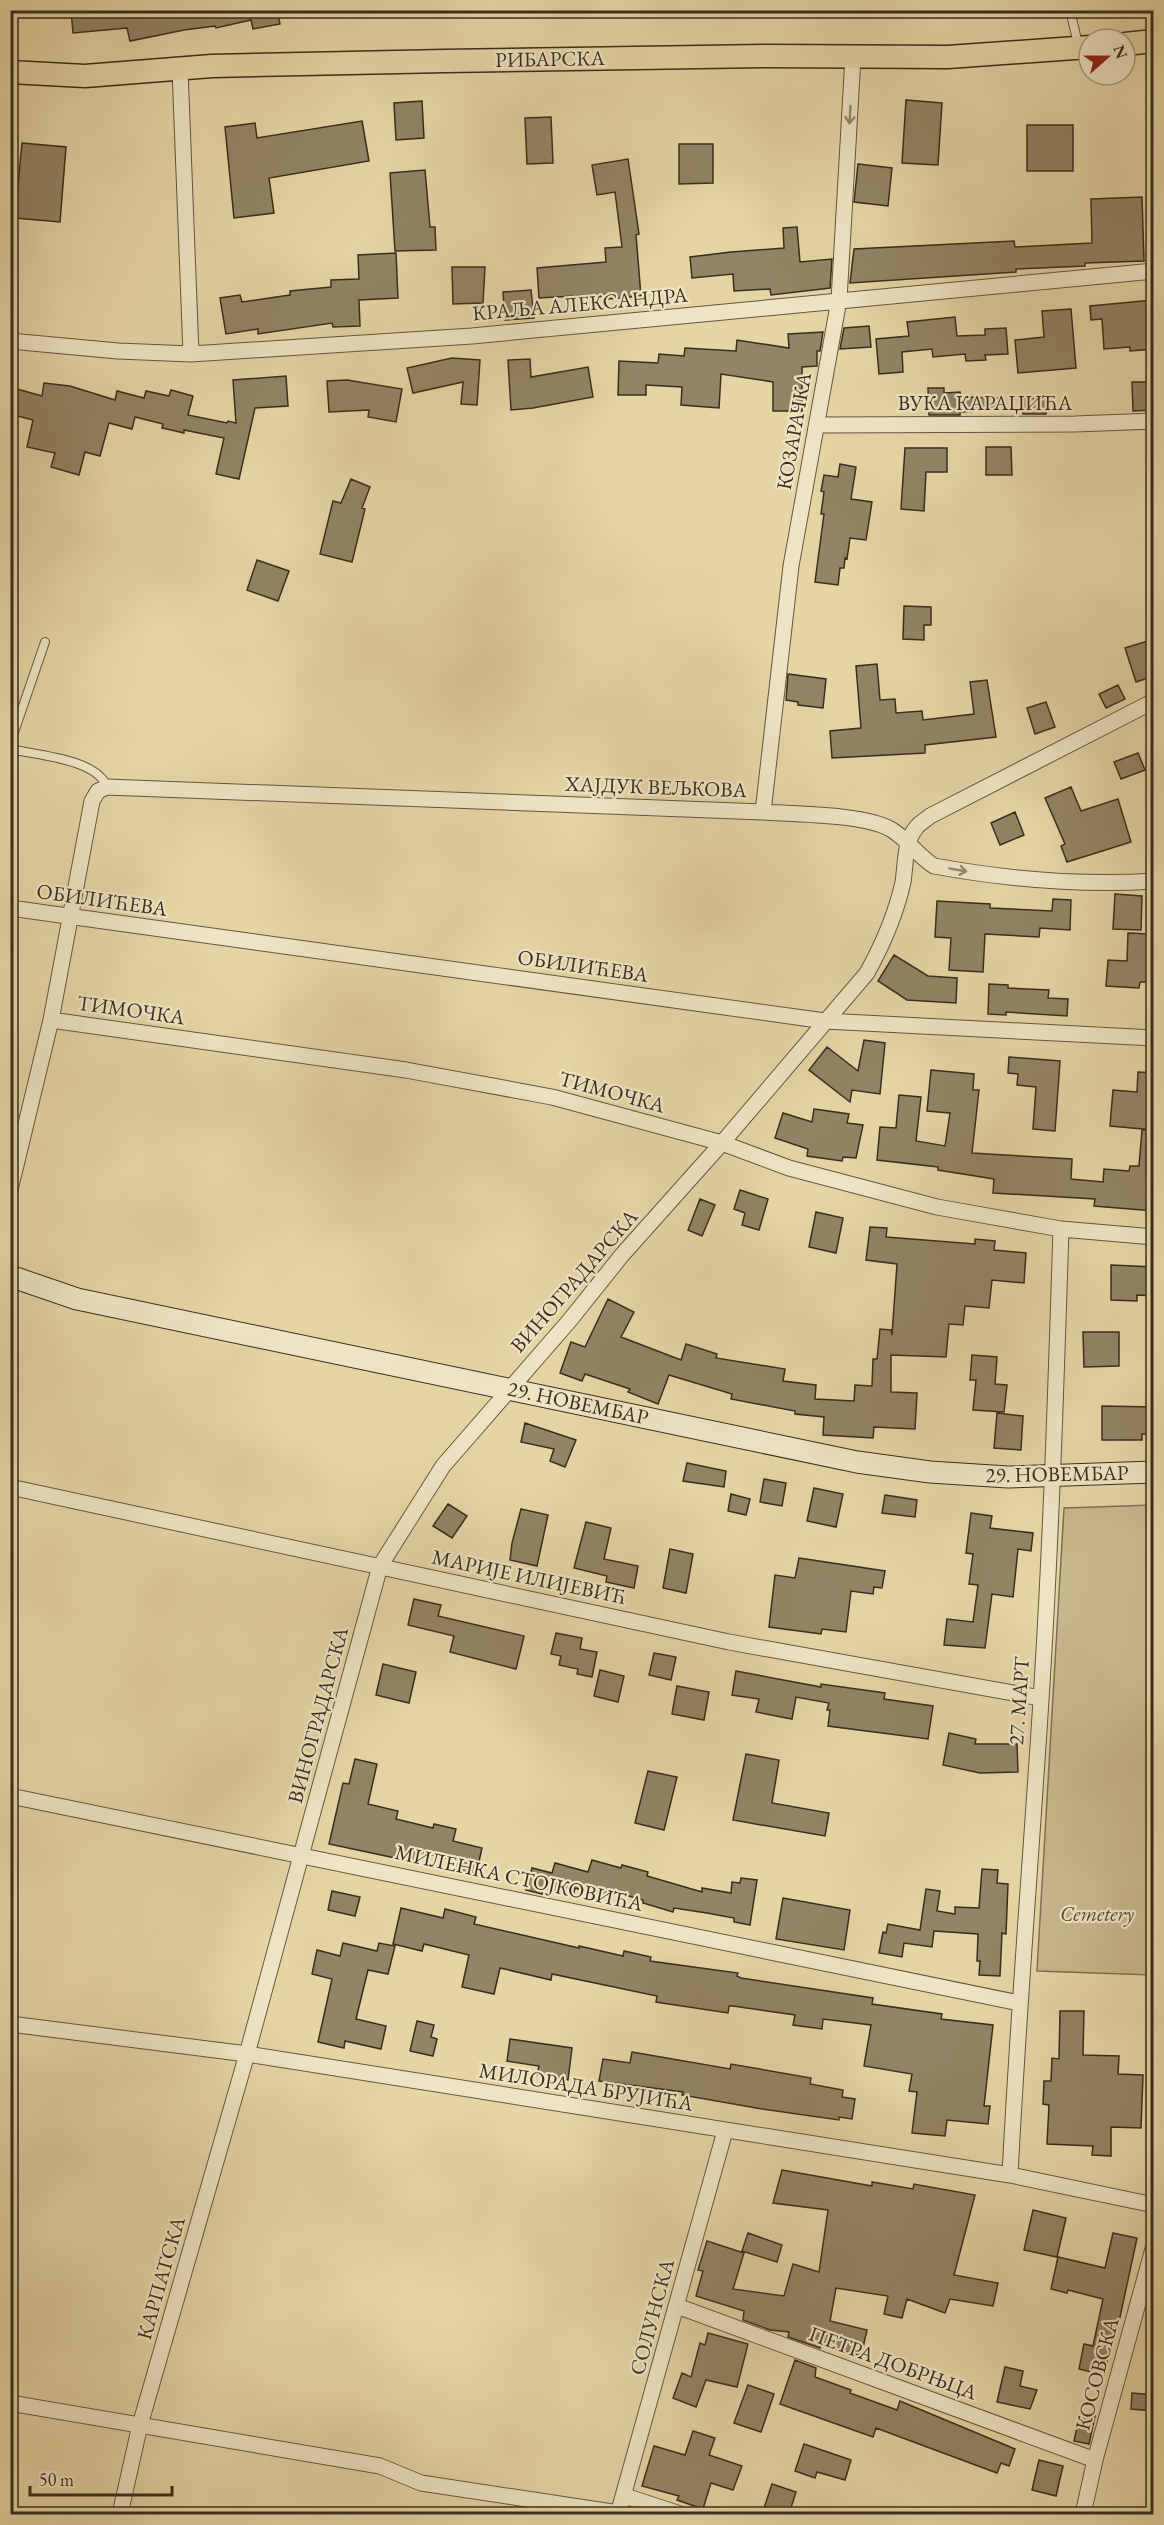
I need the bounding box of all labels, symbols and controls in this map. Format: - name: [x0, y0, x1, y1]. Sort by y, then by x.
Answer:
- north arrow: [1077, 27, 1137, 87]
- text: N: [1108, 42, 1133, 62]
- street label: РИБАРСКА: [495, 44, 605, 73]
- one-way arrow: [844, 105, 855, 125]
- street label: КРАЉА АЛЕКСАНДРА: [471, 281, 689, 326]
- street label: КОЗАРАЧКА: [770, 370, 817, 492]
- street label: ВУКА КАРАЏИЋА: [898, 389, 1073, 416]
- street label: ХАЈДУК ВЕЉКОВА: [563, 770, 748, 803]
- one-way arrow: [948, 865, 968, 876]
- street label: ОБИЛИЋЕВА: [35, 877, 170, 922]
- street label: ОБИЛИЋЕВА: [516, 943, 651, 988]
- street label: ТИМОЧКА: [75, 989, 187, 1030]
- street label: ТИМОЧКА: [556, 1064, 668, 1119]
- street label: ВИНОГРАДАРСКА: [504, 1203, 644, 1358]
- street label: 29. НОВЕМБАР: [505, 1374, 651, 1431]
- street label: 29. НОВЕМБАР: [985, 1459, 1129, 1488]
- street label: МАРИЈЕ ИЛИЈЕВИЋ: [429, 1543, 629, 1610]
- street label: ВИНОГРАДАРСКА: [281, 1623, 354, 1806]
- street label: 27. МАРТ: [1002, 1655, 1035, 1746]
- street label: МИЛЕНКА СТОЈКОВИЋА: [393, 1838, 646, 1917]
- park label: Cemetery: [1060, 1900, 1134, 1927]
- street label: МИЛОРАДА БРУЈИЋА: [477, 2056, 695, 2117]
- street label: КАРПАТСКА: [130, 2213, 191, 2343]
- street label: СОЛУНСКА: [623, 2255, 680, 2378]
- street label: КОСОВСКА: [1069, 2314, 1125, 2433]
- street label: ПЕТРА ДОБРЊЦА: [805, 2320, 981, 2406]
- scale bar: [30, 2459, 172, 2497]
- text: 50 m: [39, 2468, 74, 2491]

